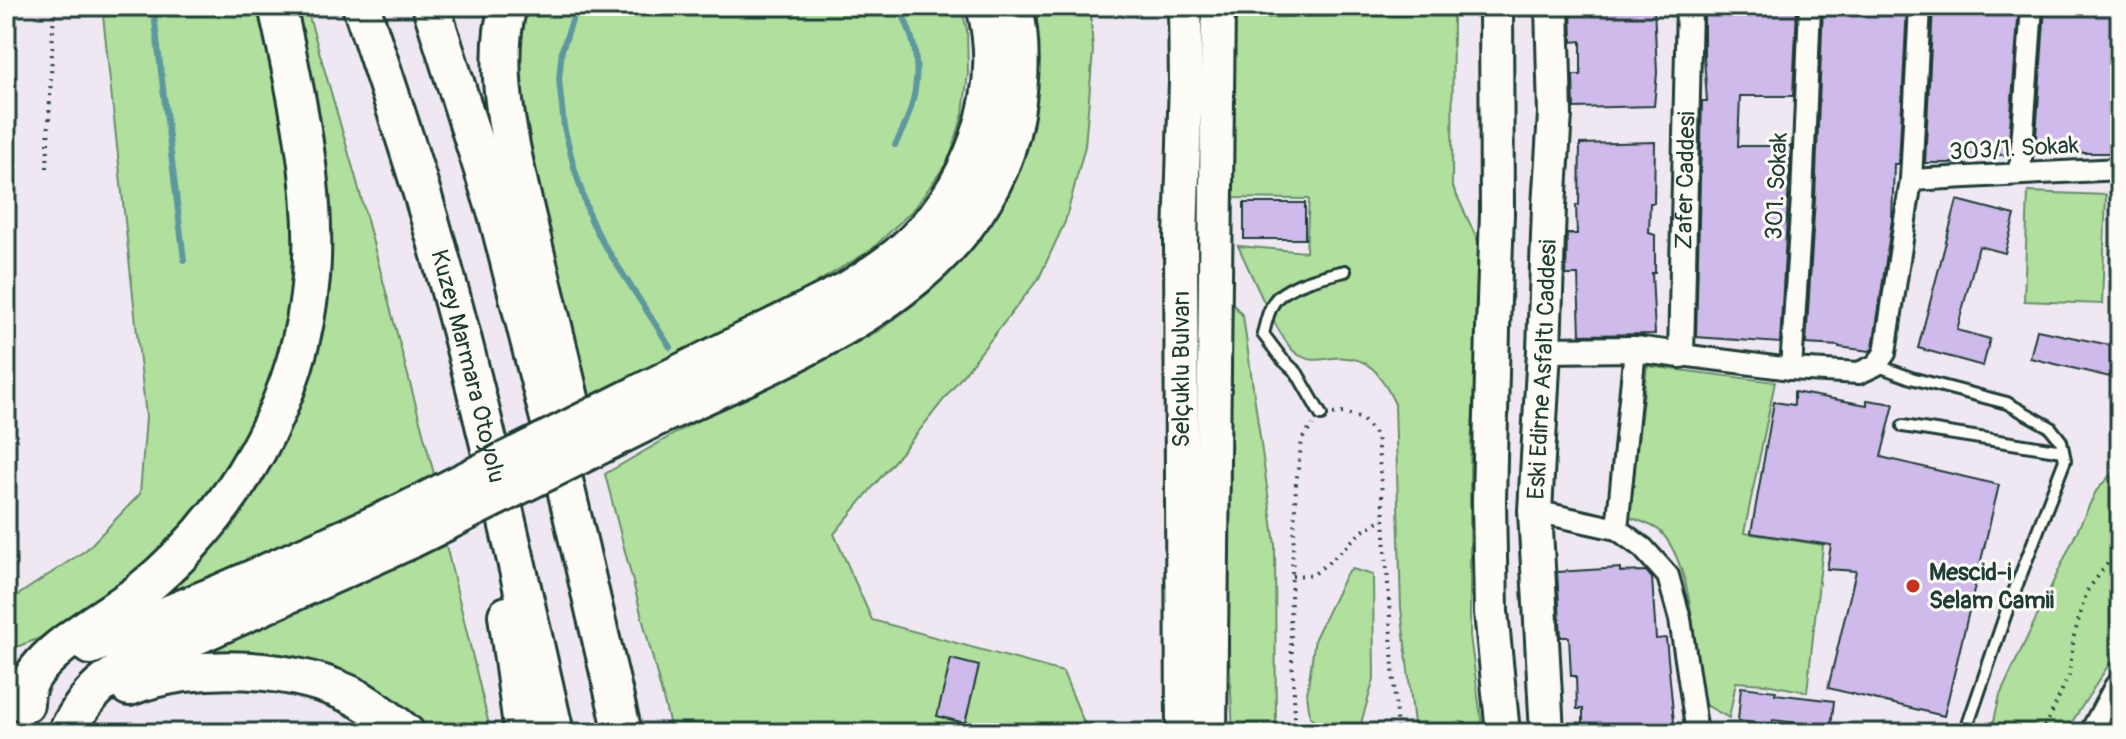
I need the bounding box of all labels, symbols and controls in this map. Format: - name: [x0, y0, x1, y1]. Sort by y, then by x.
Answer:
- street label: Zafer Caddesi: [1669, 111, 1702, 250]
- street label: 301. Sokak: [1759, 131, 1794, 241]
- street label: 303/1. Sokak: [1949, 131, 2080, 166]
- street label: Eski Edirne Asfaltı Caddesi: [1522, 239, 1563, 500]
- street label: Kuzey Marmara Otoyolu: [424, 246, 512, 486]
- street label: Selçuklu Bulvarı: [1167, 290, 1196, 448]
- place label: Mescid-i Selam Camii: [1929, 558, 2054, 615]
- marker: Mescid-i Selam Camii: [1904, 577, 1922, 595]

